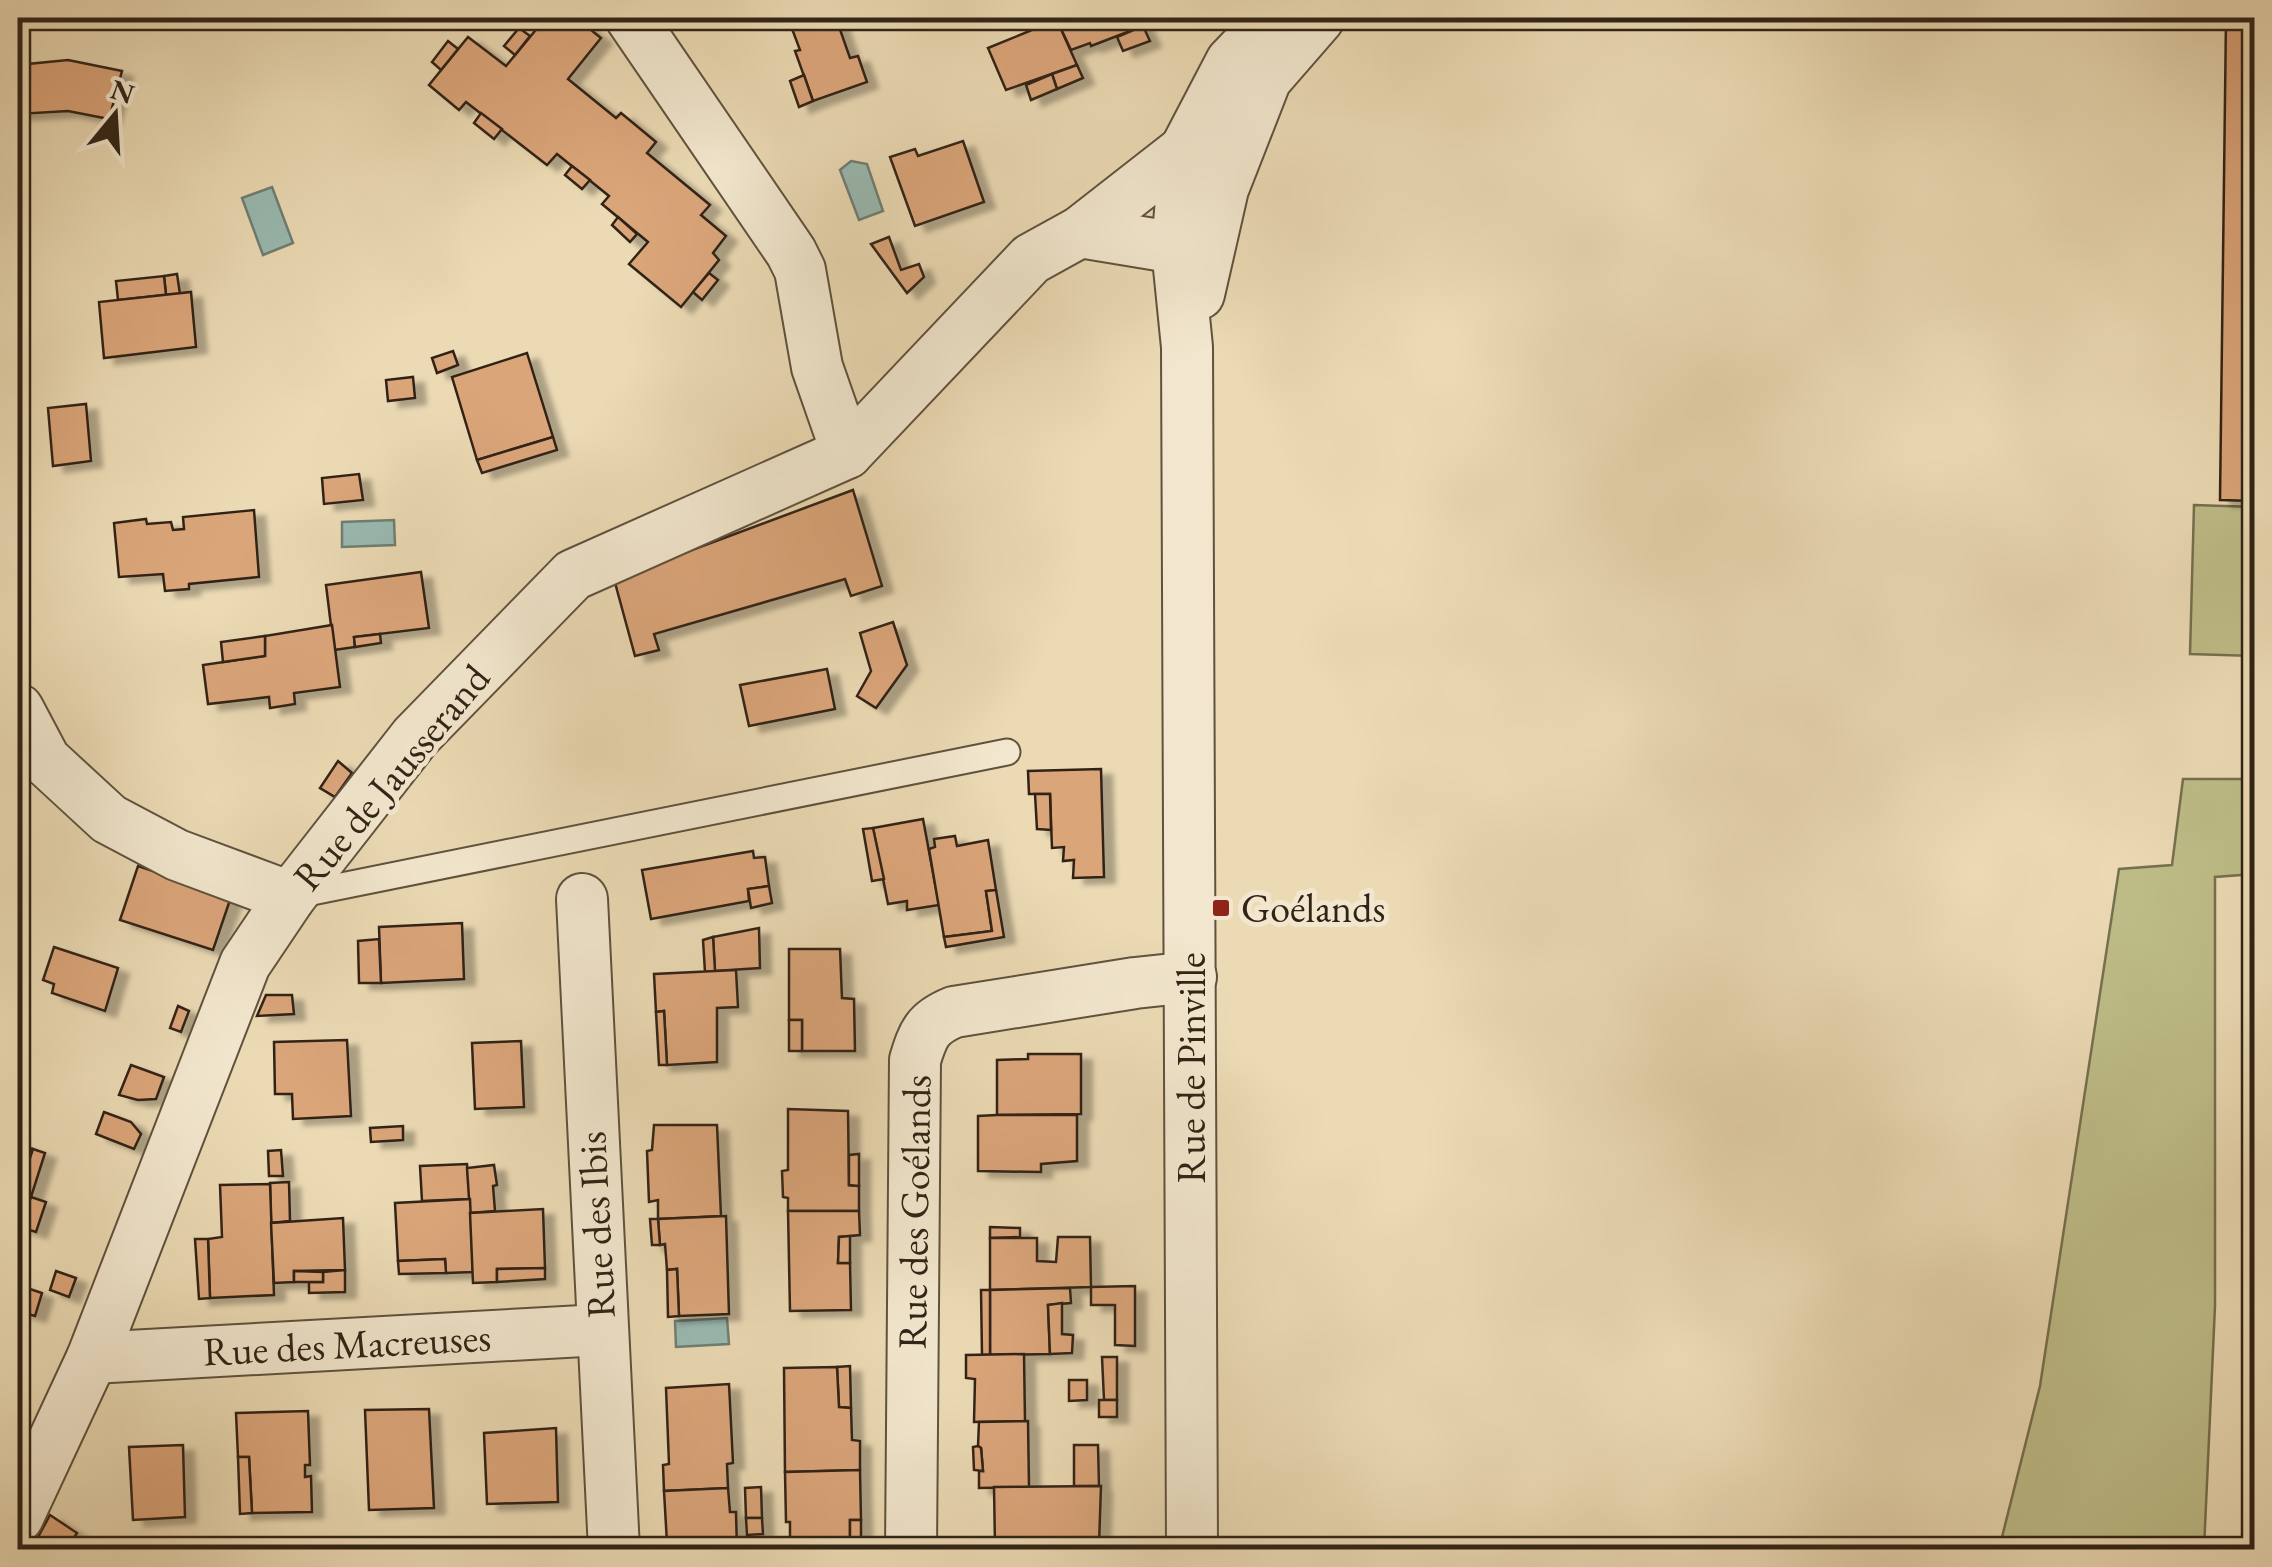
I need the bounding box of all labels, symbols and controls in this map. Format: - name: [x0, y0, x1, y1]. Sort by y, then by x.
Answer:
- north arrow: [65, 65, 165, 165]
- text: N: [106, 71, 139, 112]
- street label: Rue de Jausserand: [281, 653, 501, 901]
- place label: Goélands: [1241, 882, 1385, 934]
- marker: Goélands: [1210, 897, 1232, 919]
- street label: Rue de Pinville: [1165, 952, 1217, 1184]
- street label: Rue des Goélands: [886, 1074, 942, 1350]
- street label: Rue des Ibis: [565, 1130, 627, 1320]
- street label: Rue des Macreuses: [202, 1310, 492, 1378]

